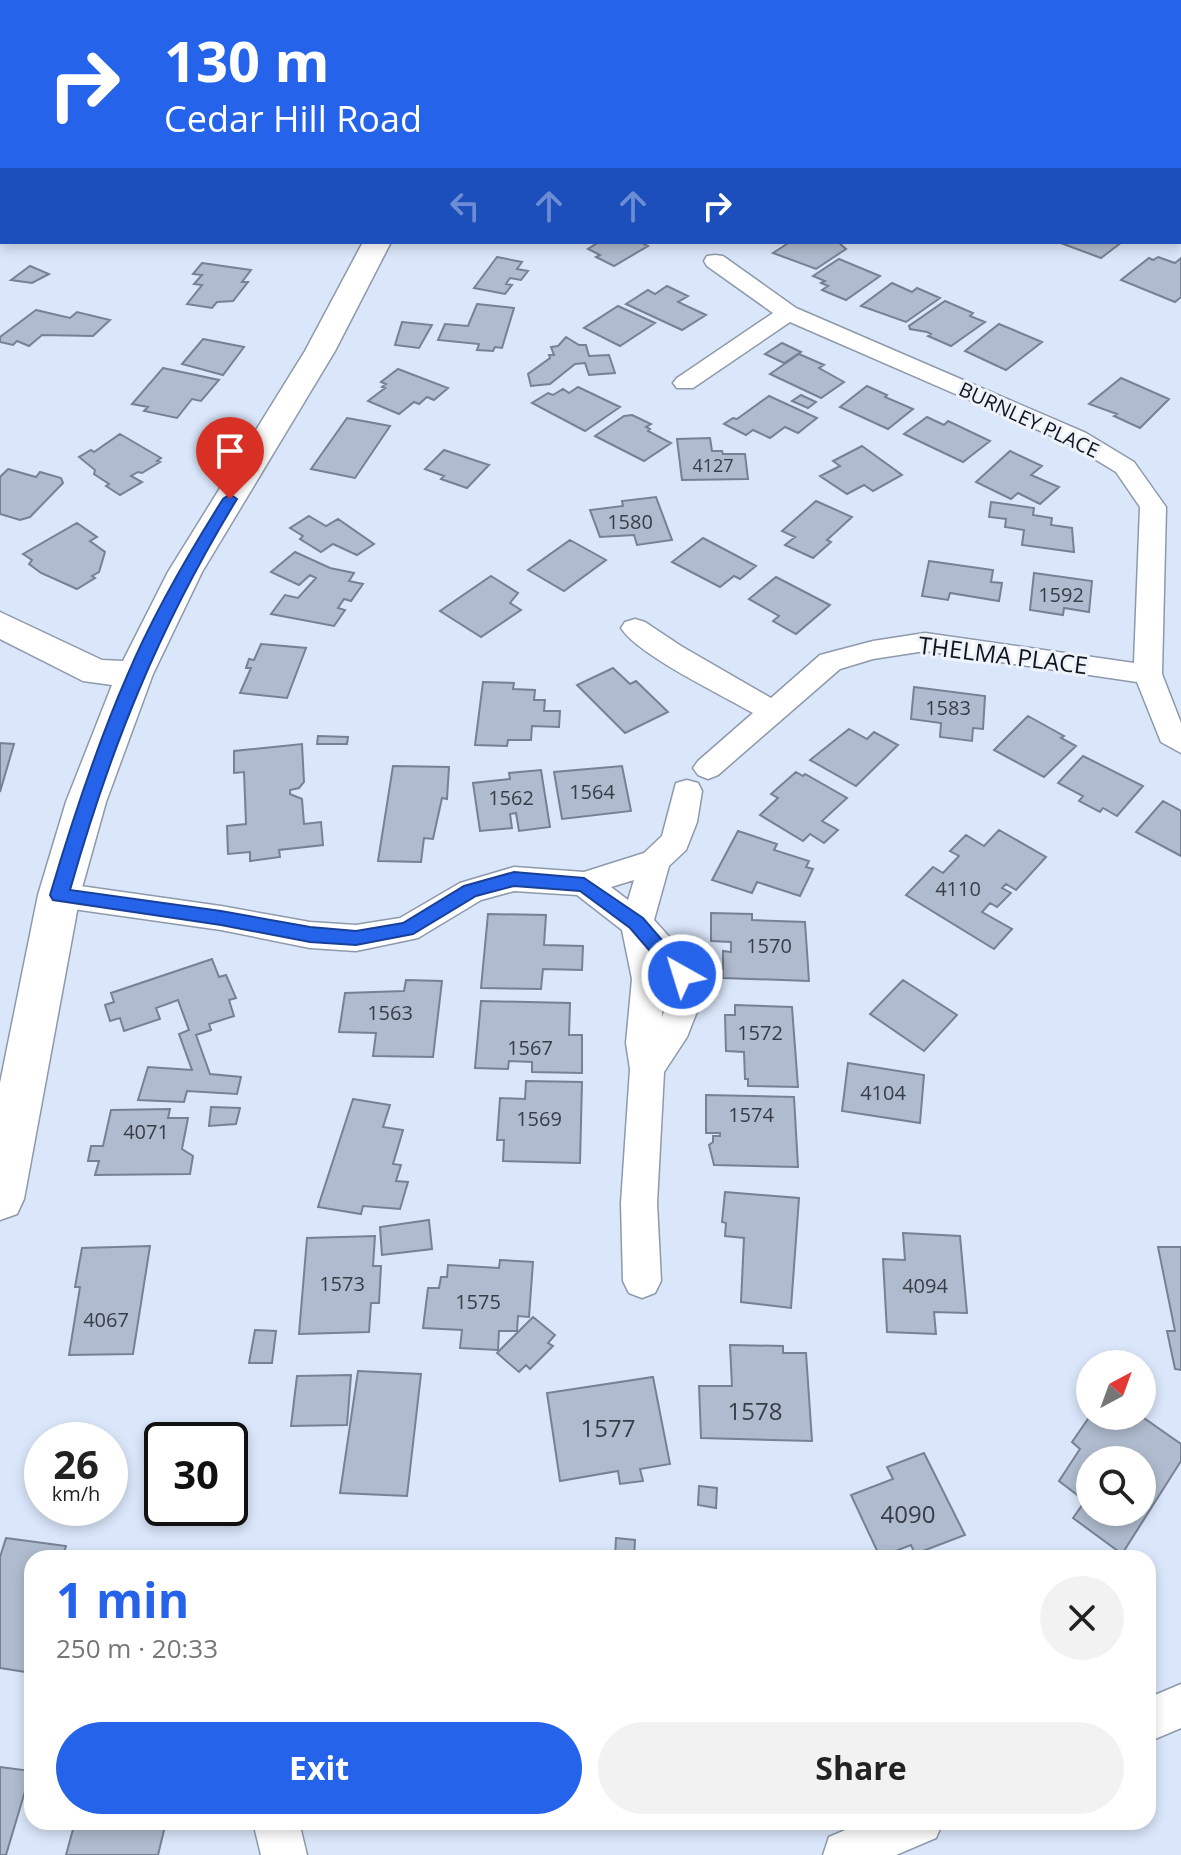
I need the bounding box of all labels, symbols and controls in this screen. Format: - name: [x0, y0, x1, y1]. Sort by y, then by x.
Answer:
- text: 130 m: [164, 22, 330, 98]
- icon: right: [32, 32, 136, 136]
- text: Cedar Hill Road: [164, 94, 422, 143]
- icon: left: [443, 184, 487, 228]
- icon: ahead: [527, 184, 571, 228]
- icon: ahead: [611, 184, 655, 228]
- icon: right: [695, 184, 739, 228]
- street label: BURNLEY PLACE: [955, 375, 1104, 464]
- pin: [196, 417, 264, 499]
- icon: arrive: [208, 429, 252, 473]
- house number: 4127: [692, 453, 734, 477]
- house number: 1580: [607, 508, 653, 535]
- house number: 1592: [1038, 581, 1084, 608]
- street label: THELMA PLACE: [917, 628, 1090, 681]
- house number: 1583: [925, 694, 971, 721]
- house number: 1564: [569, 778, 615, 805]
- house number: 1562: [488, 784, 534, 811]
- house number: 4110: [935, 875, 981, 902]
- house number: 1570: [746, 932, 792, 959]
- position arrow: [640, 933, 724, 1017]
- house number: 1563: [367, 999, 413, 1026]
- house number: 1572: [737, 1019, 783, 1046]
- house number: 1567: [507, 1034, 553, 1061]
- house number: 4104: [860, 1079, 906, 1106]
- house number: 1574: [728, 1101, 774, 1128]
- house number: 1569: [516, 1105, 562, 1132]
- house number: 4071: [123, 1118, 169, 1145]
- house number: 1573: [319, 1270, 365, 1297]
- house number: 4094: [902, 1272, 948, 1299]
- house number: 1575: [455, 1288, 501, 1315]
- house number: 4067: [83, 1306, 129, 1333]
- north arrow: [1076, 1350, 1156, 1430]
- map controls: [1076, 1350, 1156, 1526]
- house number: 1578: [728, 1394, 782, 1427]
- house number: 1577: [581, 1411, 635, 1444]
- speed limit sign: 30: [144, 1422, 248, 1526]
- text: 26: [53, 1436, 99, 1491]
- button: search: [1076, 1446, 1156, 1526]
- text: km/h: [52, 1480, 100, 1507]
- house number: 4090: [881, 1497, 935, 1530]
- text: 1 min: [56, 1567, 189, 1632]
- button: close: [1040, 1576, 1124, 1660]
- text: 250 m · 20:33: [56, 1630, 218, 1666]
- button: Exit: [56, 1722, 582, 1814]
- button: Share: [598, 1722, 1124, 1814]

